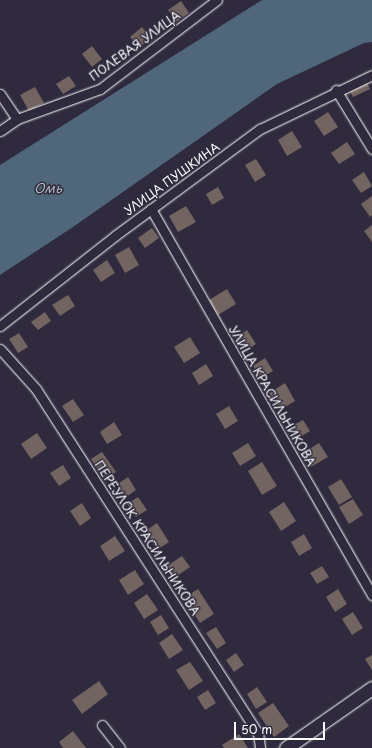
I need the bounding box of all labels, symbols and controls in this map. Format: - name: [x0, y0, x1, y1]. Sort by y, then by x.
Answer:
- street label: ПОЛЕВАЯ УЛИЦА: [87, 8, 183, 84]
- street label: УЛИЦА ПУШКИНА: [121, 139, 223, 219]
- water label: Омь: [34, 180, 62, 196]
- street label: УЛИЦА КРАСИЛЬНИКОВА: [226, 323, 318, 469]
- street label: ПЕРЕУЛОК КРАСИЛЬНИКОВА: [92, 458, 202, 618]
- scale bar: [236, 714, 327, 740]
- text: 50 m: [241, 720, 272, 738]

